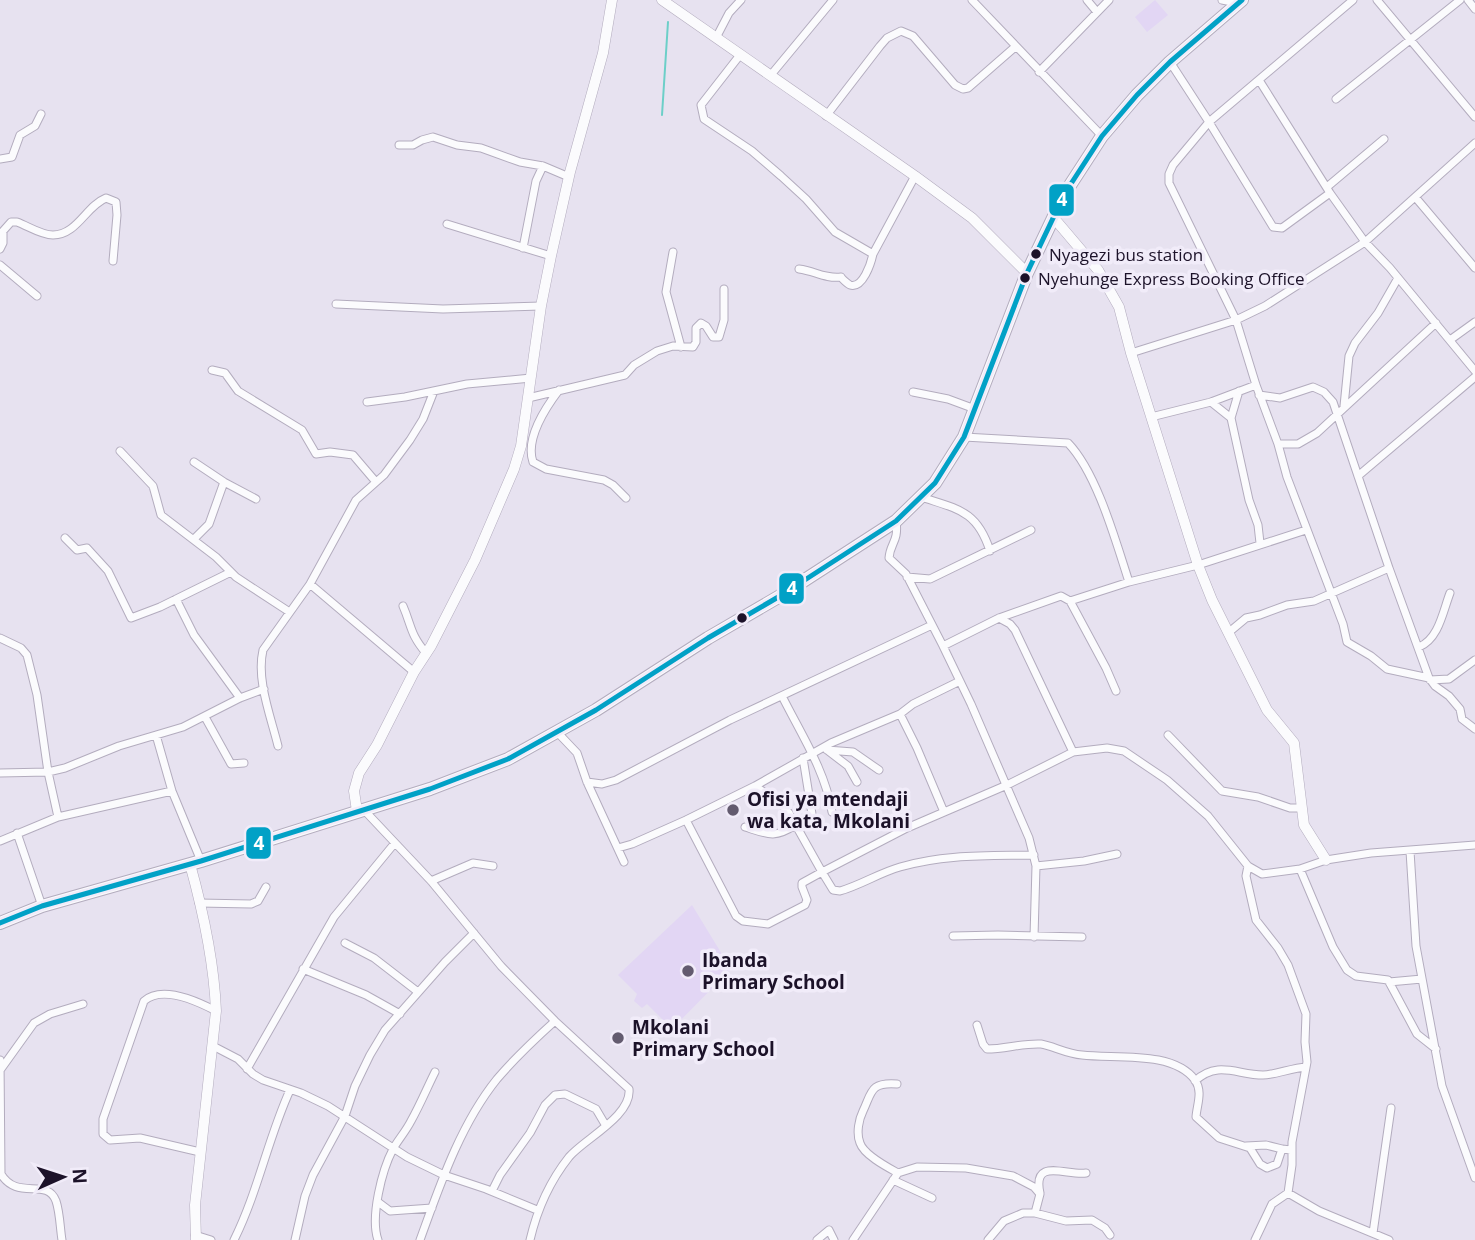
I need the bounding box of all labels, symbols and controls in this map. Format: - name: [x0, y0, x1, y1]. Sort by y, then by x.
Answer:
- line badge: 4: [1048, 183, 1075, 217]
- text: 4: [1057, 186, 1068, 212]
- place label: Nyagezi bus station: [1049, 243, 1203, 266]
- marker: Nyagezi bus station: [1029, 247, 1043, 261]
- place label: Nyehunge Express Booking Office: [1038, 267, 1305, 290]
- marker: Nyehunge Express Booking Office: [1018, 271, 1032, 285]
- line badge: 4: [778, 572, 805, 605]
- text: 4: [787, 575, 798, 601]
- unlabelled marker: [735, 611, 749, 625]
- place label: Ofisi ya mtendaji wa kata, Mkolani: [747, 786, 910, 834]
- marker: Ofisi ya mtendaji wa kata, Mkolani: [725, 802, 741, 818]
- line badge: 4: [245, 826, 272, 860]
- text: 4: [254, 830, 265, 856]
- place label: Ibanda Primary School: [702, 947, 845, 995]
- marker: Ibanda Primary School: [680, 963, 696, 979]
- place label: Mkolani Primary School: [632, 1014, 775, 1062]
- marker: Mkolani Primary School: [610, 1030, 626, 1046]
- north arrow: [28, 1142, 98, 1212]
- text: N: [67, 1168, 93, 1185]

